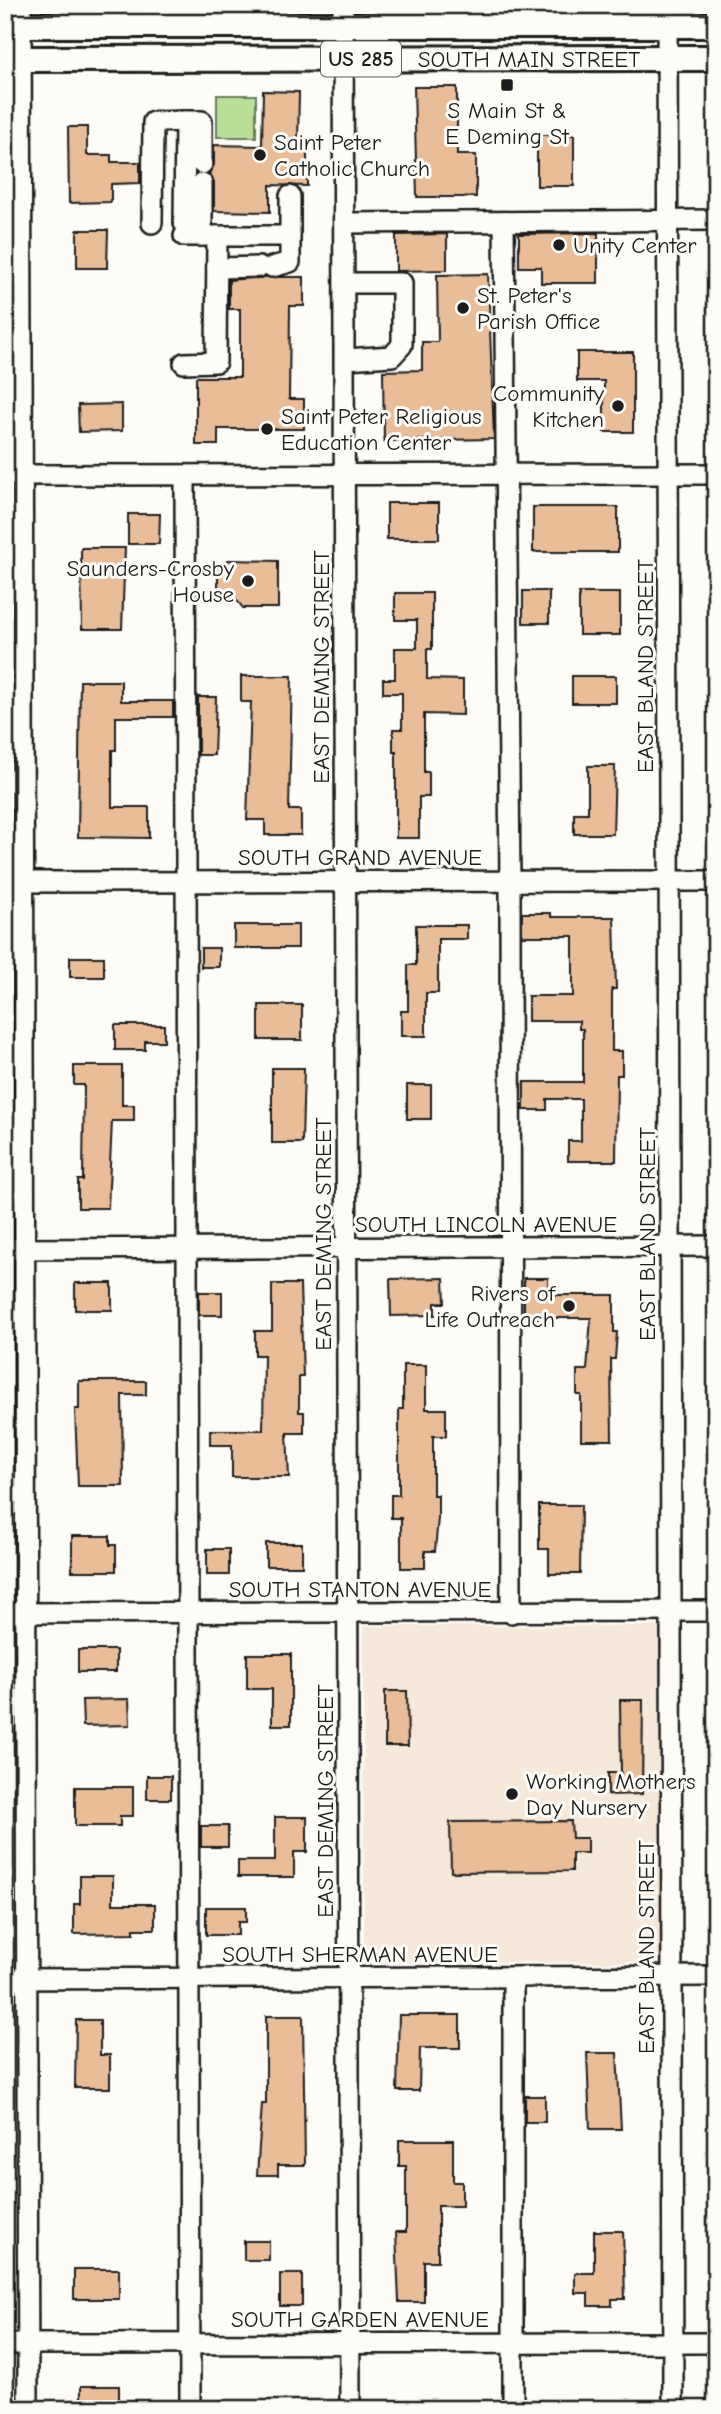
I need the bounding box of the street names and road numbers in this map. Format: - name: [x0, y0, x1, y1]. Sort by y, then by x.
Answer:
- road number: US 285: [321, 42, 401, 76]
- street label: SOUTH MAIN STREET: [418, 46, 640, 73]
- street label: EAST DEMING STREET: [308, 550, 335, 784]
- street label: EAST BLAND STREET: [632, 559, 659, 773]
- street label: SOUTH GRAND AVENUE: [238, 844, 482, 871]
- street label: EAST DEMING STREET: [310, 1117, 337, 1351]
- street label: EAST BLAND STREET: [634, 1127, 661, 1341]
- street label: SOUTH LINCOLN AVENUE: [355, 1211, 617, 1238]
- street label: SOUTH STANTON AVENUE: [229, 1576, 491, 1603]
- street label: EAST DEMING STREET: [312, 1684, 339, 1918]
- street label: EAST BLAND STREET: [633, 1840, 660, 2054]
- street label: SOUTH SHERMAN AVENUE: [222, 1941, 498, 1968]
- street label: SOUTH GARDEN AVENUE: [231, 2306, 489, 2333]

